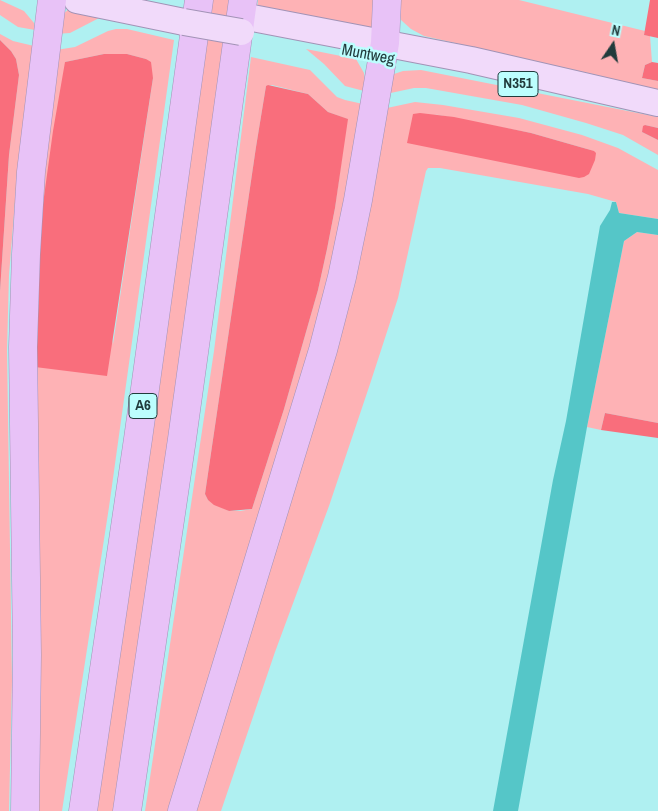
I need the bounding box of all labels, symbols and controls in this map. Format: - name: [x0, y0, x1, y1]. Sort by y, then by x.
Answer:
- north arrow: [588, 20, 638, 70]
- text: N: [610, 21, 622, 40]
- street label: Muntweg: [340, 40, 396, 70]
- road number: N351: [498, 72, 538, 96]
- road number: A6: [129, 394, 157, 418]

